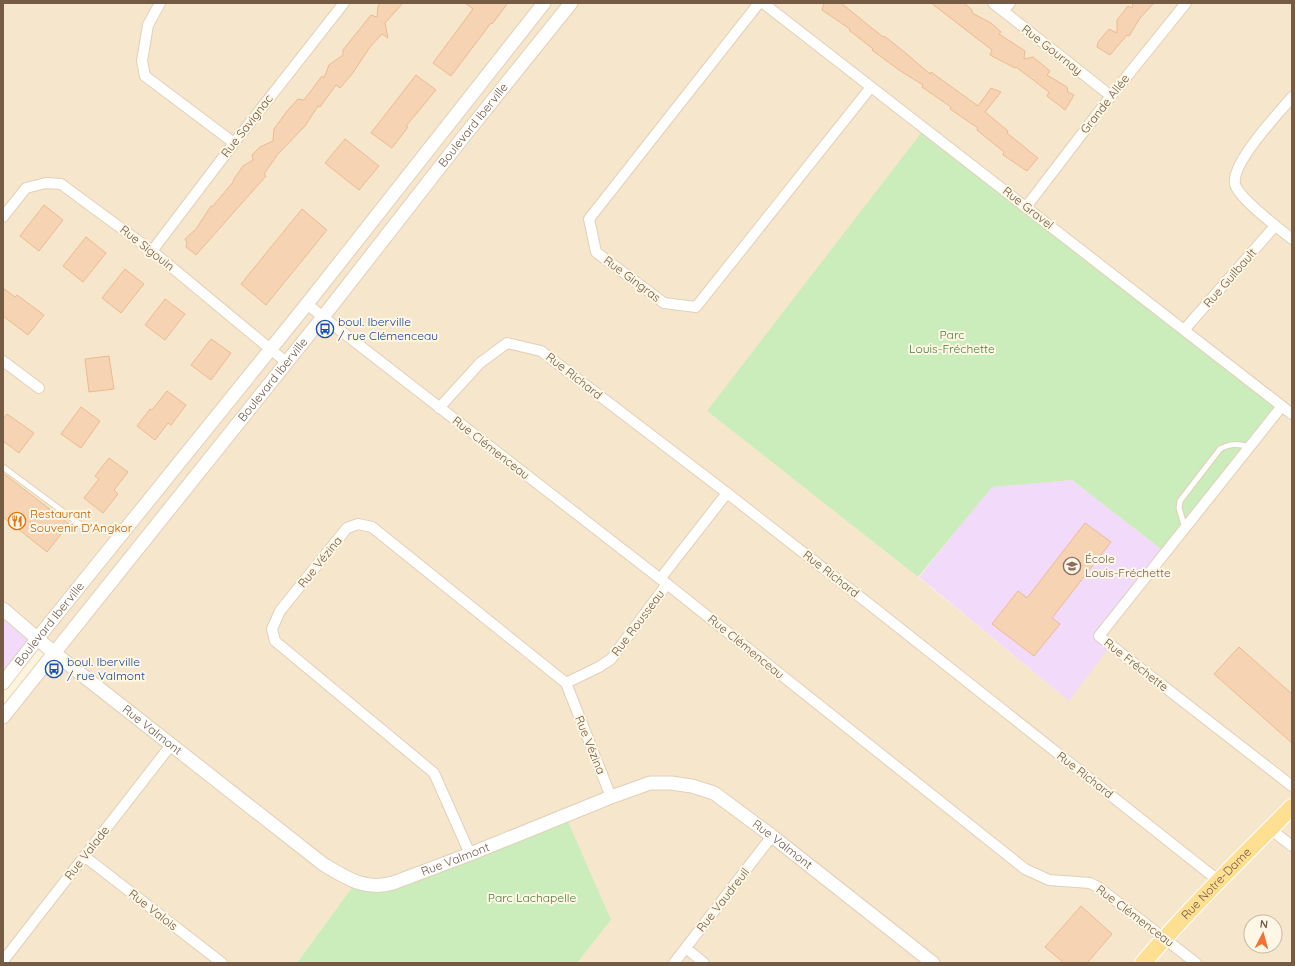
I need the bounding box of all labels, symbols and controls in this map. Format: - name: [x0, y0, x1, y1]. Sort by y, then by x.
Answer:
- street label: Rue Gournay: [1019, 21, 1086, 78]
- street label: Grande Allée: [1077, 71, 1133, 136]
- street label: Boulevard Iberville: [435, 80, 511, 170]
- street label: Rue Savignac: [217, 91, 276, 160]
- street label: Rue Gravel: [1000, 183, 1057, 232]
- street label: Rue Sigouin: [117, 222, 178, 274]
- street label: Rue Guilbault: [1200, 245, 1259, 310]
- street label: Rue Gingras: [601, 252, 664, 305]
- place label: boul. Iberville / rue Clémenceau: [338, 314, 438, 343]
- bus stop icon: boul. Iberville / rue Clémenceau: [315, 319, 335, 339]
- park label: Parc Louis-Fréchette: [909, 327, 995, 356]
- street label: Boulevard Iberville: [234, 334, 311, 424]
- street label: Rue Richard: [543, 349, 605, 402]
- street label: Rue Clémenceau: [450, 413, 533, 482]
- place label: Restaurant Souvenir D'Angkor: [30, 506, 133, 535]
- restaurant icon: Restaurant Souvenir D'Angkor: [7, 511, 27, 531]
- street label: Rue Vézina: [294, 533, 345, 590]
- street label: Rue Richard: [800, 547, 862, 600]
- place label: École Louis-Fréchette: [1085, 551, 1171, 580]
- school or university icon: École Louis-Fréchette: [1062, 556, 1082, 576]
- street label: Boulevard Iberville: [11, 579, 87, 669]
- street label: Rue Rousseau: [608, 587, 667, 659]
- street label: Rue Clémenceau: [705, 611, 787, 682]
- street label: Rue Fréchette: [1101, 635, 1172, 694]
- place label: boul. Iberville / rue Valmont: [67, 654, 145, 683]
- bus stop icon: boul. Iberville / rue Valmont: [44, 659, 64, 679]
- street label: Rue Valmont: [120, 701, 185, 758]
- street label: Rue Vézina: [572, 713, 609, 776]
- street label: Rue Richard: [1054, 748, 1116, 801]
- street label: Rue Valmont: [750, 816, 816, 872]
- street label: Rue Valade: [61, 823, 112, 883]
- street label: Rue Valmont: [419, 839, 491, 879]
- street label: Rue Notre-Dame: [1178, 844, 1254, 922]
- street label: Rue Vaudreuil: [693, 865, 752, 935]
- street label: Rue Clémenceau: [1093, 881, 1177, 950]
- street label: Rue Valois: [126, 886, 181, 934]
- park label: Parc Lachapelle: [488, 890, 576, 905]
- north arrow: [1243, 914, 1283, 954]
- text: N: [1259, 917, 1269, 931]

